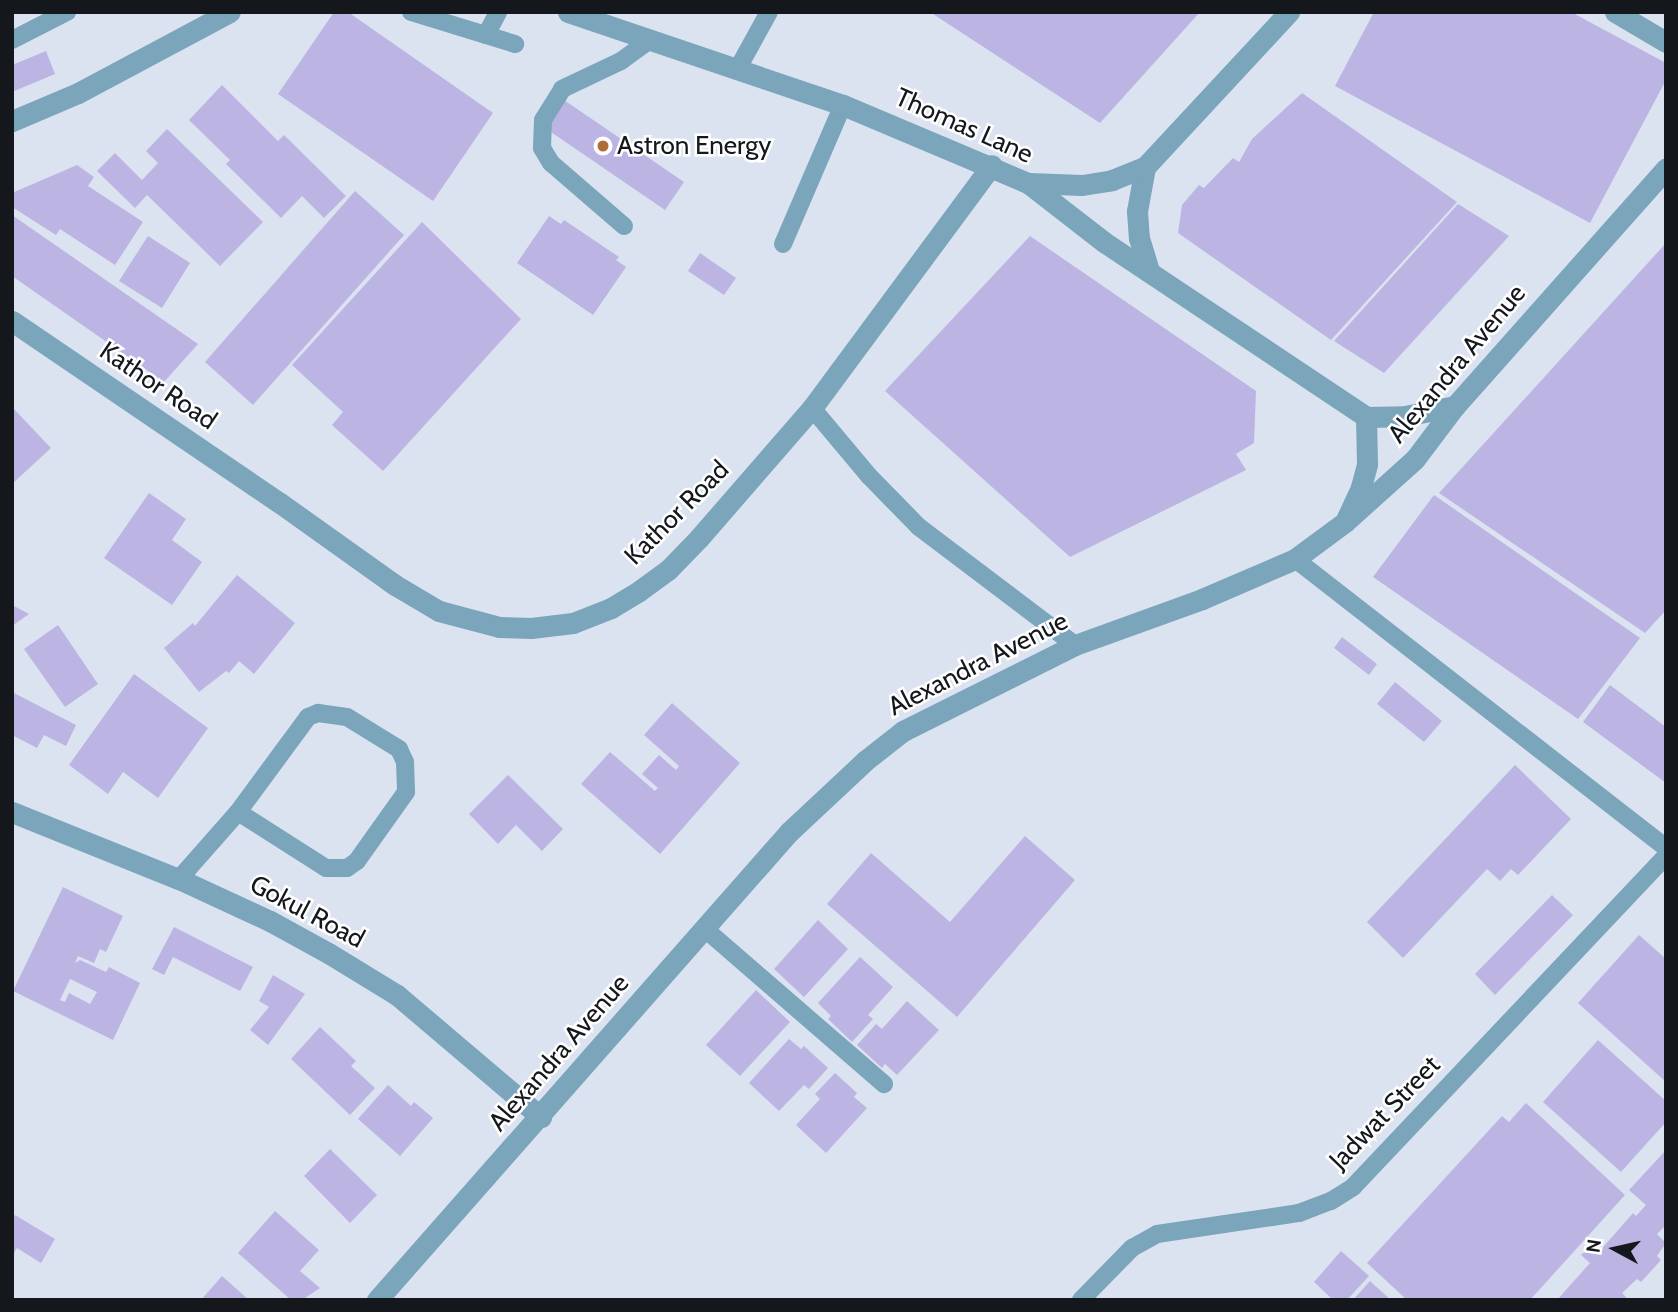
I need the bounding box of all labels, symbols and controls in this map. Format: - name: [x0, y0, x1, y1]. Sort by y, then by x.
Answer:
- street label: Thomas Lane: [890, 82, 1038, 170]
- place label: Astron Energy: [617, 130, 771, 162]
- marker: Astron Energy: [595, 138, 611, 154]
- street label: Alexandra Avenue: [1382, 278, 1532, 450]
- street label: Kathor Road: [94, 335, 222, 437]
- street label: Kathor Road: [618, 454, 736, 572]
- street label: Alexandra Avenue: [883, 605, 1073, 723]
- street label: Gokul Road: [244, 869, 370, 955]
- street label: Alexandra Avenue: [482, 968, 636, 1138]
- street label: Jadwat Street: [1323, 1050, 1447, 1176]
- north arrow: [1580, 1214, 1650, 1284]
- text: N: [1581, 1238, 1606, 1254]

